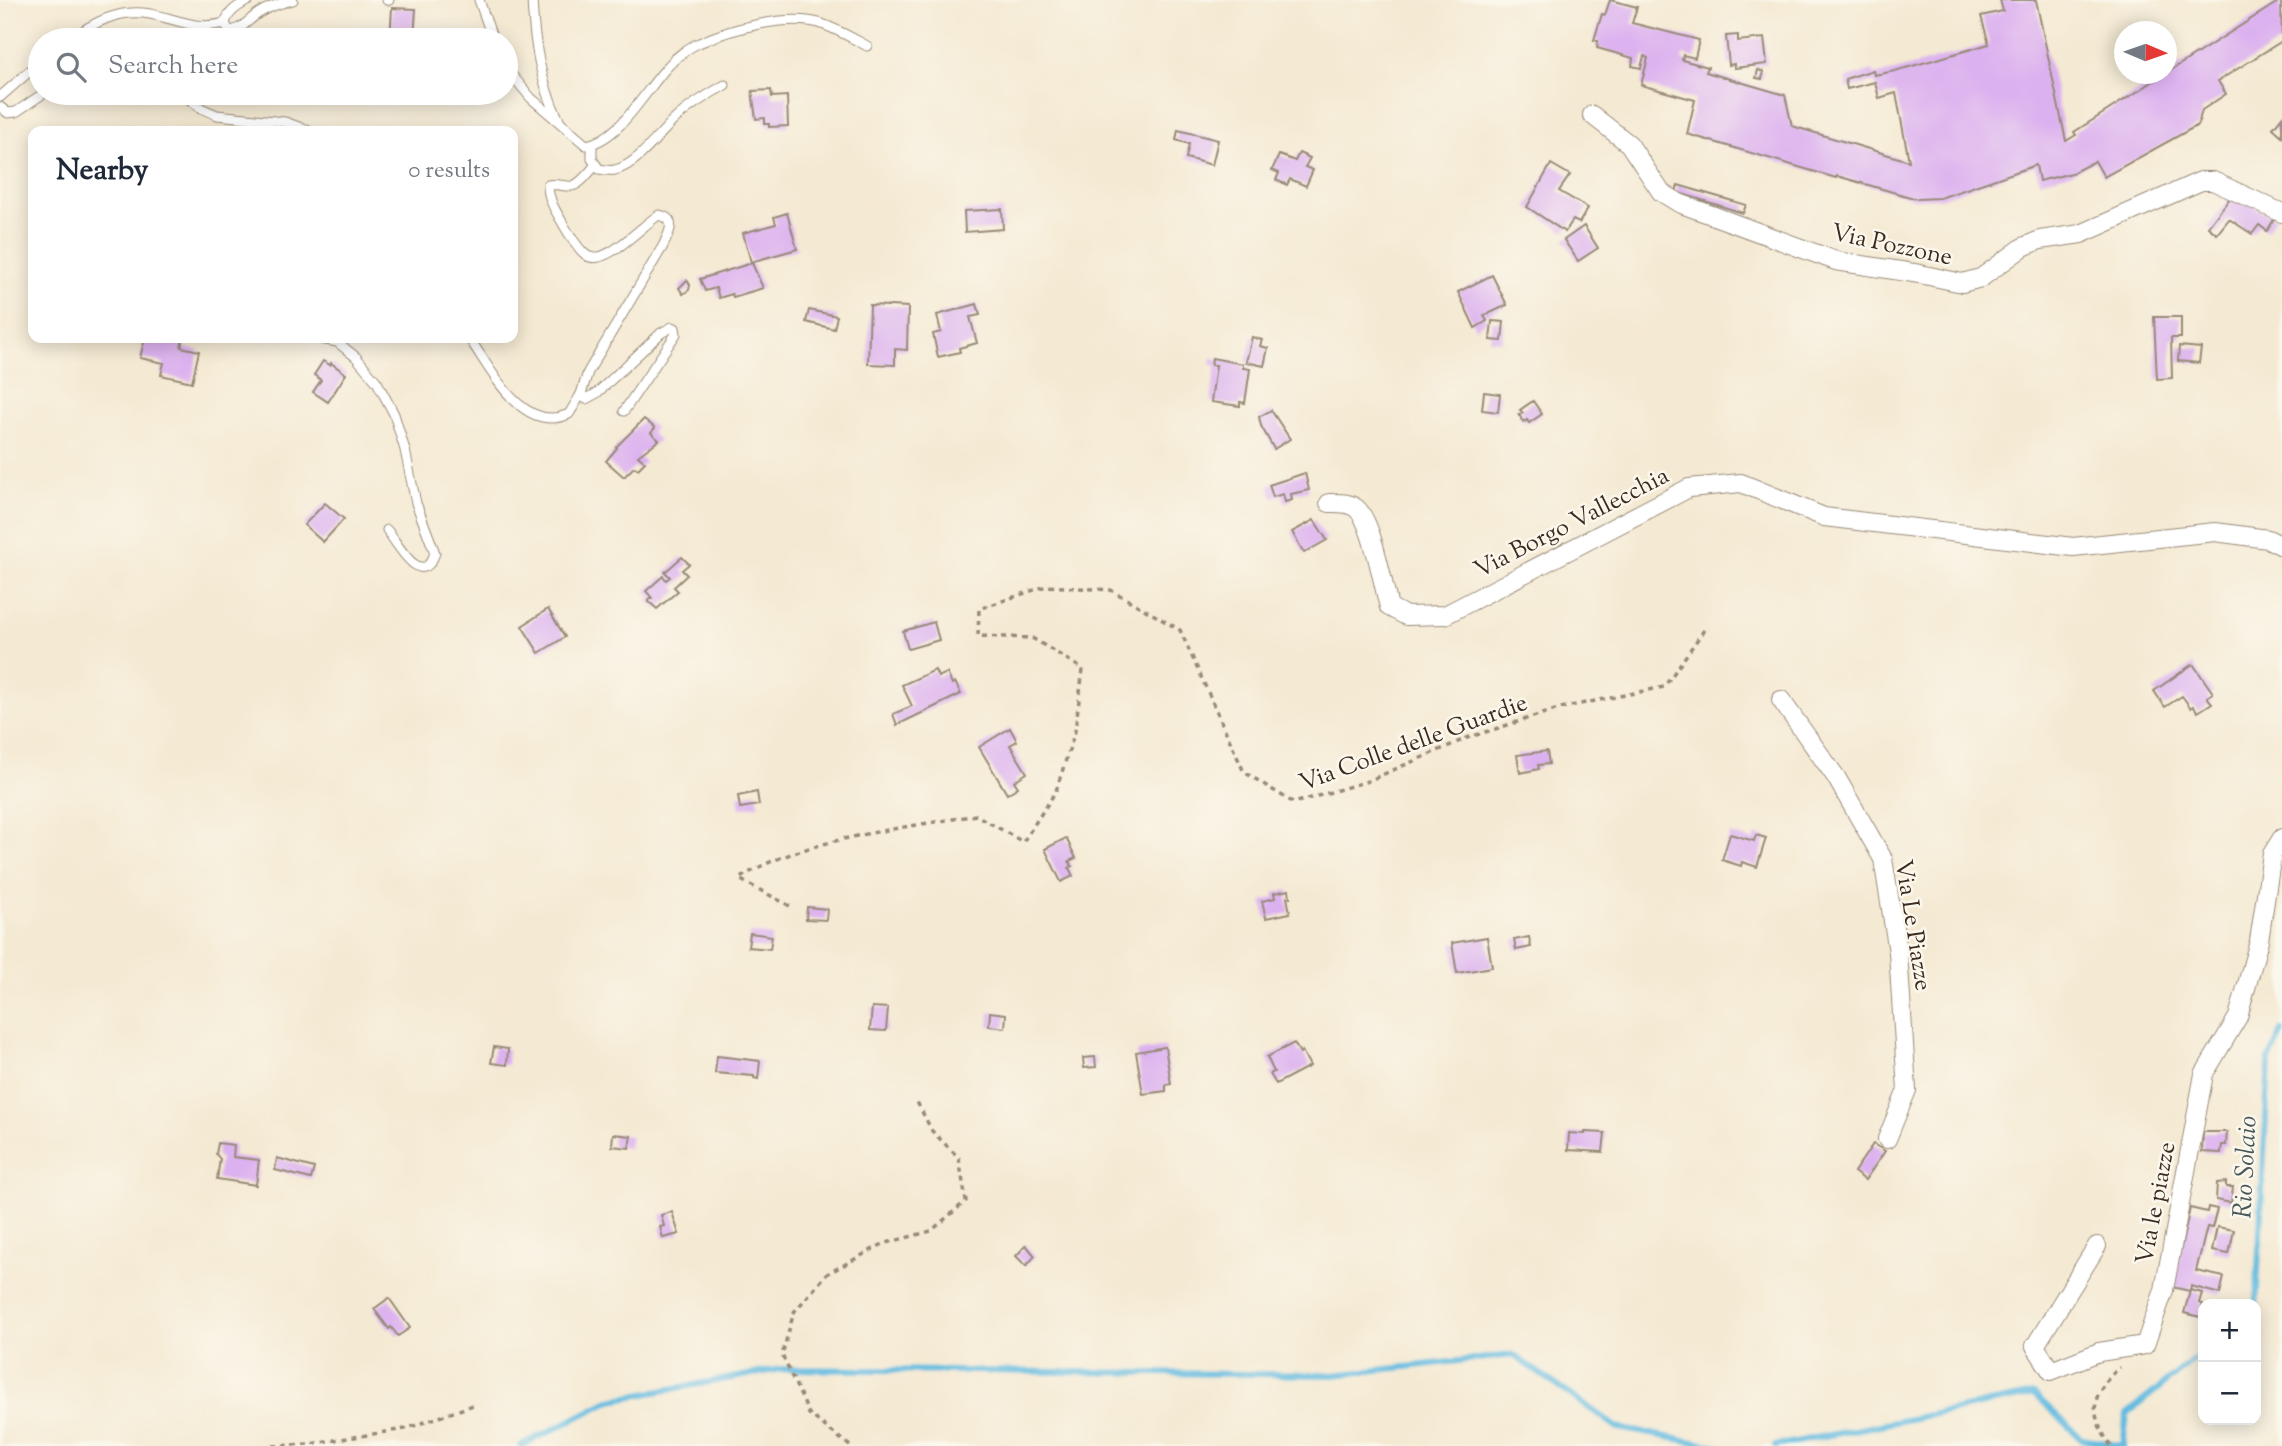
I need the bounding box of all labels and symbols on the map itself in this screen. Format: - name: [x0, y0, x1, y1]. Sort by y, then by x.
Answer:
- north arrow: [2114, 21, 2177, 84]
- street label: Via Pozzone: [1828, 217, 1955, 275]
- street label: Via Borgo Vallecchia: [1468, 460, 1675, 588]
- street label: Via Colle delle Guardie: [1295, 687, 1533, 801]
- street label: Via Le Piazze: [1885, 857, 1939, 993]
- water label: Rio Solaio: [2225, 1115, 2268, 1219]
- street label: Via le piazze: [2128, 1139, 2186, 1268]

